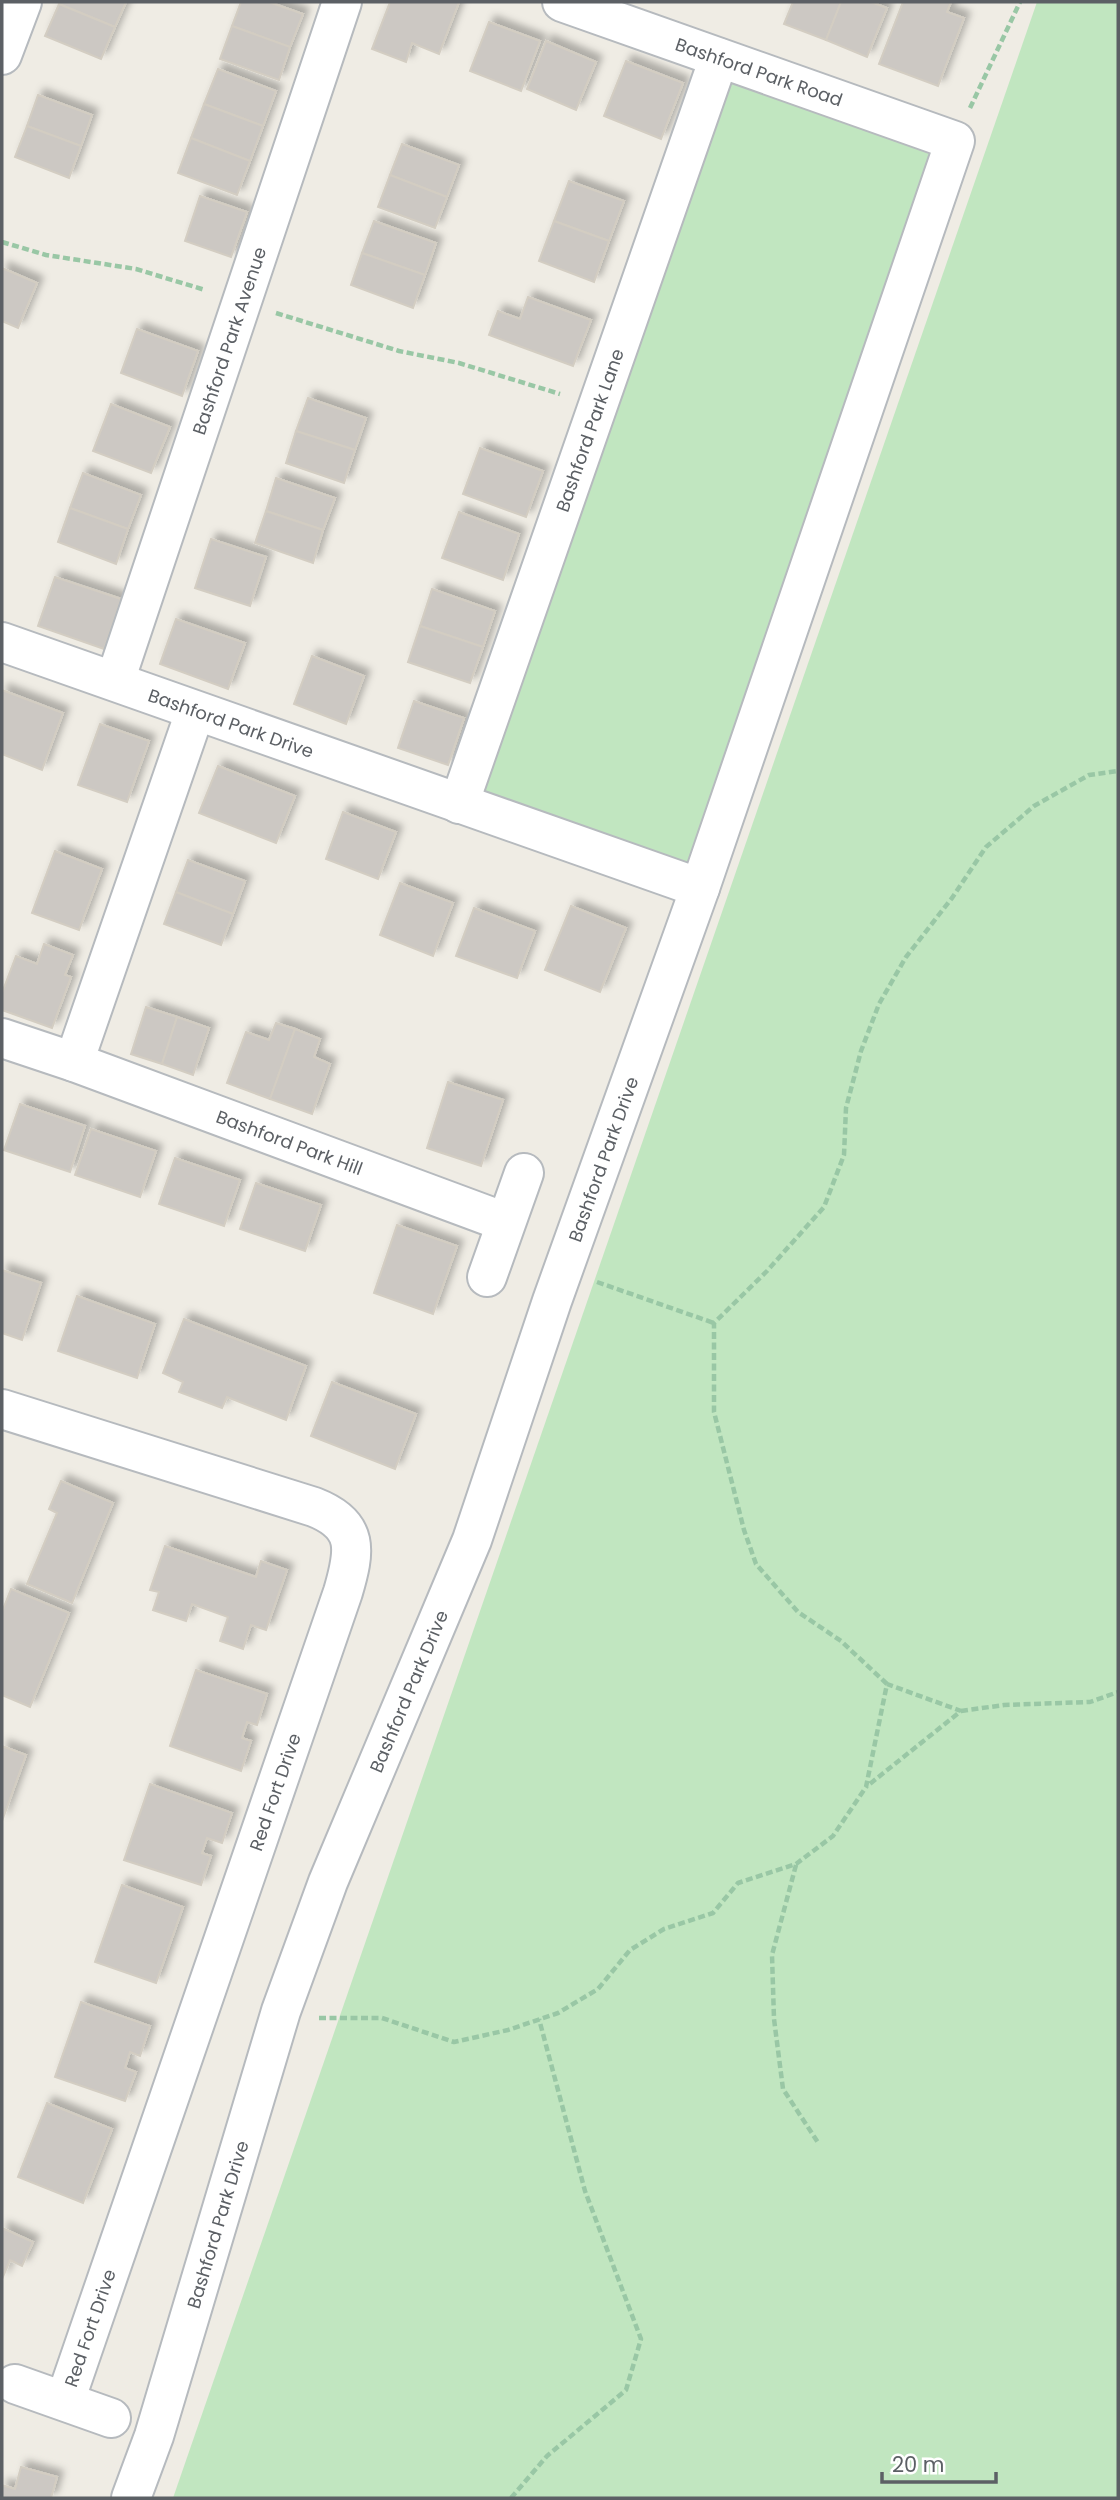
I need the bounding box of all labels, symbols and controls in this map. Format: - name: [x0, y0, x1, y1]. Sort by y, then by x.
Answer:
- street label: Bashford Park Road: [672, 32, 846, 112]
- street label: Bashford Park Avenue: [186, 243, 272, 438]
- street label: Bashford Park Lane: [549, 345, 629, 515]
- street label: Bashford Park Drive: [145, 682, 317, 763]
- street label: Bashford Park Drive: [562, 1073, 644, 1245]
- street label: Bashford Park Hill: [213, 1103, 367, 1181]
- street label: Bashford Park Drive: [363, 1606, 454, 1776]
- street label: Red Fort Drive: [243, 1730, 307, 1854]
- street label: Bashford Park Drive: [180, 2137, 254, 2311]
- street label: Red Fort Drive: [58, 2266, 122, 2390]
- scale bar: [882, 2440, 996, 2484]
- text: 20 m: [892, 2450, 945, 2479]

